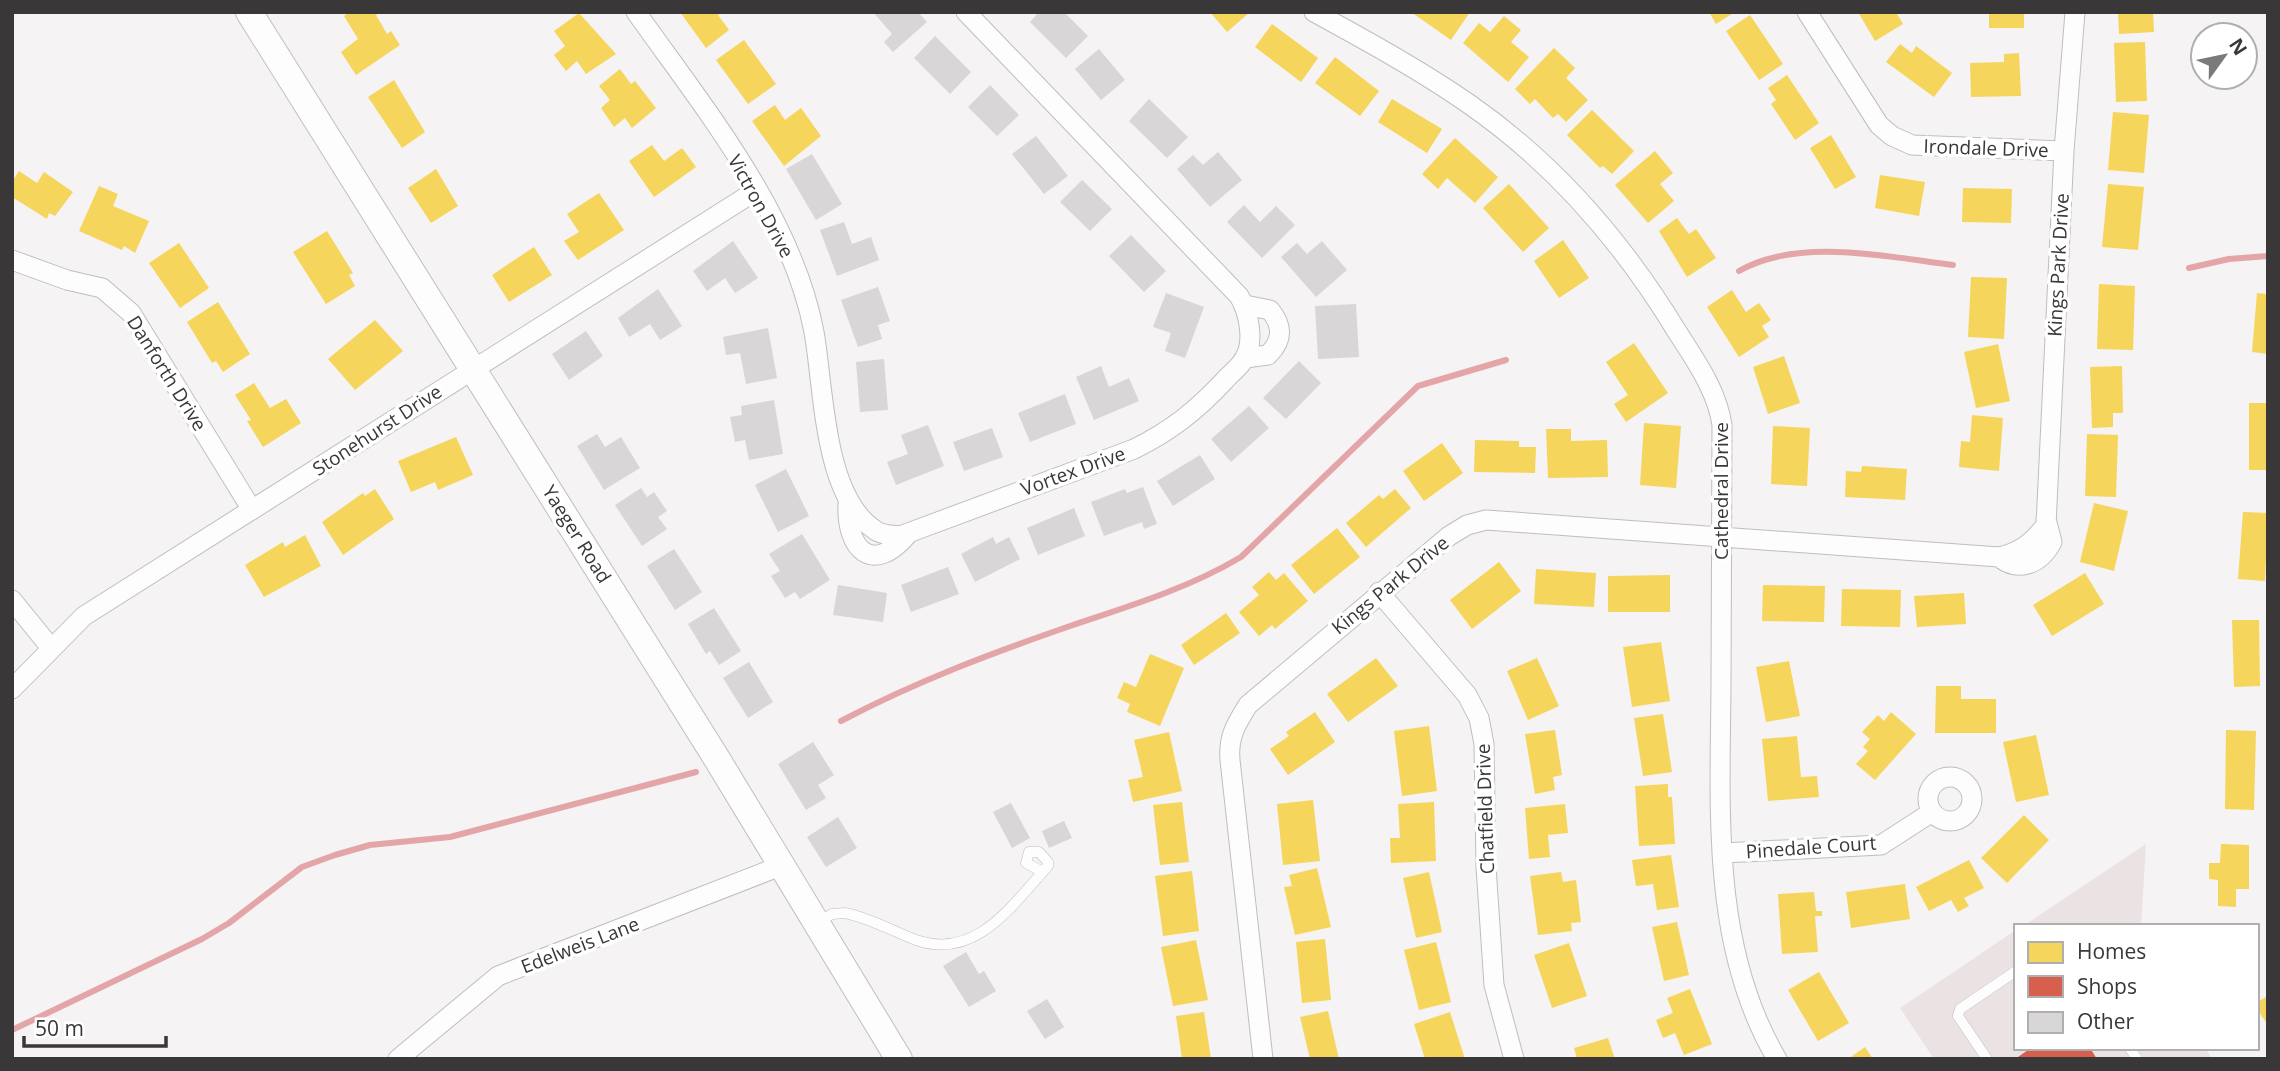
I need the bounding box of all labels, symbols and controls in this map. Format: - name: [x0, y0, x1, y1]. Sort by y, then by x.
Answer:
- north arrow: [2189, 21, 2259, 91]
- text: N: [2223, 33, 2253, 60]
- street label: Irondale Drive: [1923, 133, 2049, 163]
- street label: Victron Drive: [722, 150, 800, 262]
- street label: Kings Park Drive: [2041, 193, 2075, 337]
- street label: Danforth Drive: [121, 310, 213, 436]
- street label: Stonehurst Drive: [307, 378, 447, 482]
- street label: Cathedral Drive: [1708, 422, 1734, 560]
- street label: Vortex Drive: [1017, 440, 1129, 502]
- street label: Yaeger Road: [537, 480, 617, 588]
- street label: Kings Park Drive: [1326, 530, 1454, 640]
- street label: Chatfield Drive: [1470, 743, 1500, 875]
- street label: Pinedale Court: [1745, 829, 1877, 865]
- street label: Edelweis Lane: [517, 911, 643, 979]
- legend: [2014, 924, 2259, 1050]
- text: Homes: [2077, 937, 2146, 965]
- text: Shops: [2077, 972, 2137, 1000]
- scale bar: [24, 1004, 166, 1048]
- text: Other: [2077, 1007, 2134, 1035]
- text: 50 m: [35, 1014, 84, 1042]

